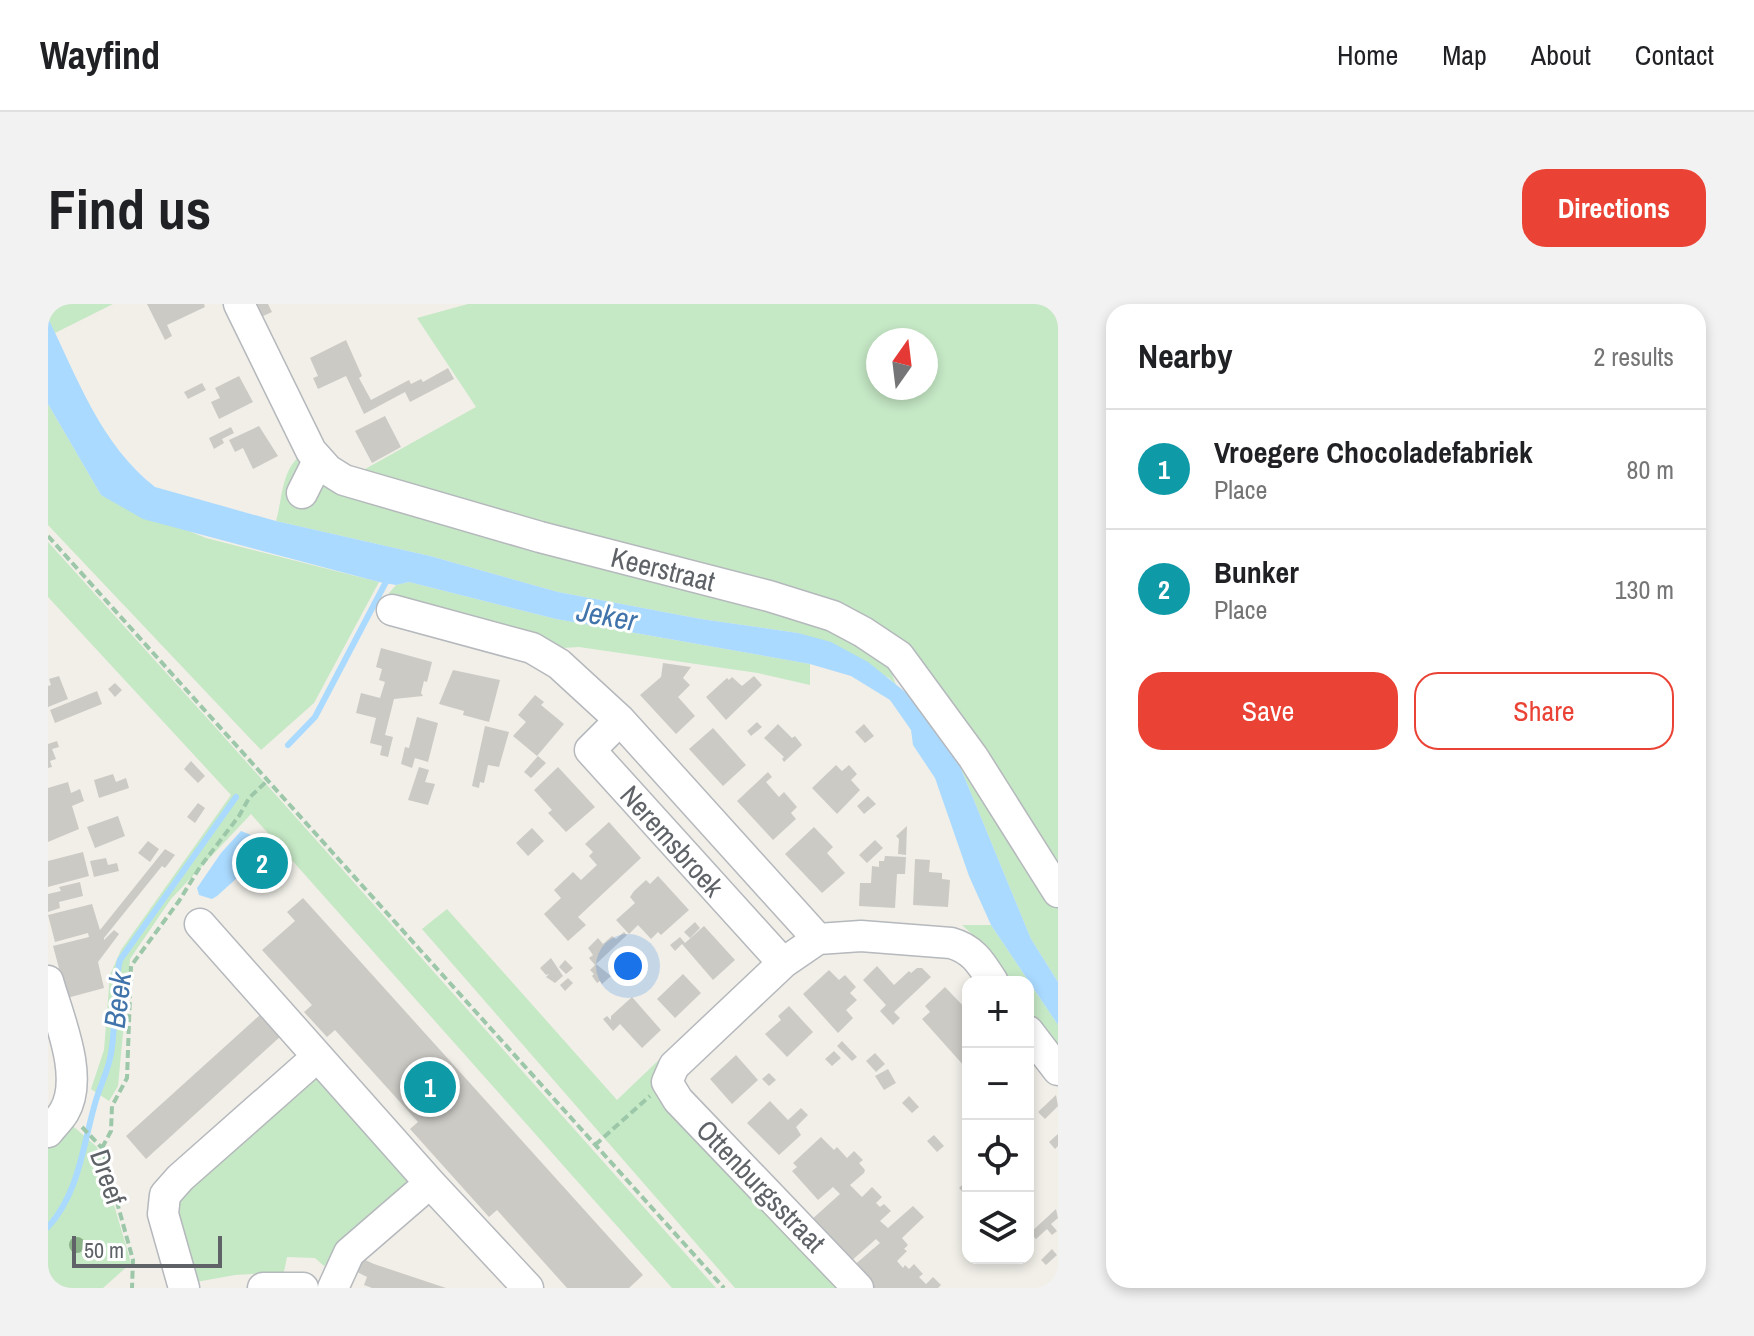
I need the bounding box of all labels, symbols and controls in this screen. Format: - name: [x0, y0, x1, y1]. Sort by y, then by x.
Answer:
- text: Wayfind: [40, 30, 160, 81]
- text: Home: [1337, 36, 1398, 74]
- text: Map: [1442, 36, 1487, 74]
- text: About: [1531, 36, 1591, 74]
- text: Contact: [1635, 36, 1714, 74]
- button: Directions: [1522, 169, 1706, 247]
- text: Find us: [48, 171, 211, 246]
- north arrow: [866, 328, 938, 400]
- text: Nearby: [1138, 333, 1233, 379]
- text: 2 results: [1593, 339, 1674, 374]
- text: Vroegere Chocoladefabriek: [1214, 432, 1533, 472]
- text: 1: [1158, 452, 1170, 487]
- text: 80 m: [1627, 452, 1674, 487]
- text: Place: [1214, 472, 1267, 507]
- street label: Keerstraat: [607, 538, 719, 600]
- text: Bunker: [1214, 552, 1299, 592]
- text: 2: [1158, 572, 1170, 607]
- text: 130 m: [1615, 572, 1674, 607]
- water label: Jeker: [573, 590, 641, 640]
- text: Place: [1214, 592, 1267, 627]
- button: Save: [1138, 672, 1398, 750]
- button: Share: [1414, 672, 1674, 750]
- street label: Neremsbroek: [612, 777, 733, 905]
- pin: 2: [236, 833, 288, 893]
- your location: [608, 946, 648, 986]
- water label: Beek: [94, 968, 140, 1030]
- map controls: [962, 976, 1034, 1264]
- button: +: [962, 976, 1034, 1048]
- button: −: [962, 1048, 1034, 1120]
- pin: 1: [404, 1057, 456, 1117]
- street label: Ottenburgsstraat: [688, 1111, 834, 1261]
- button: locate: [962, 1120, 1034, 1192]
- street label: Dreef: [81, 1144, 135, 1210]
- button: layers: [962, 1192, 1034, 1264]
- scale bar: [72, 1232, 222, 1268]
- text: 50 m: [84, 1235, 124, 1265]

